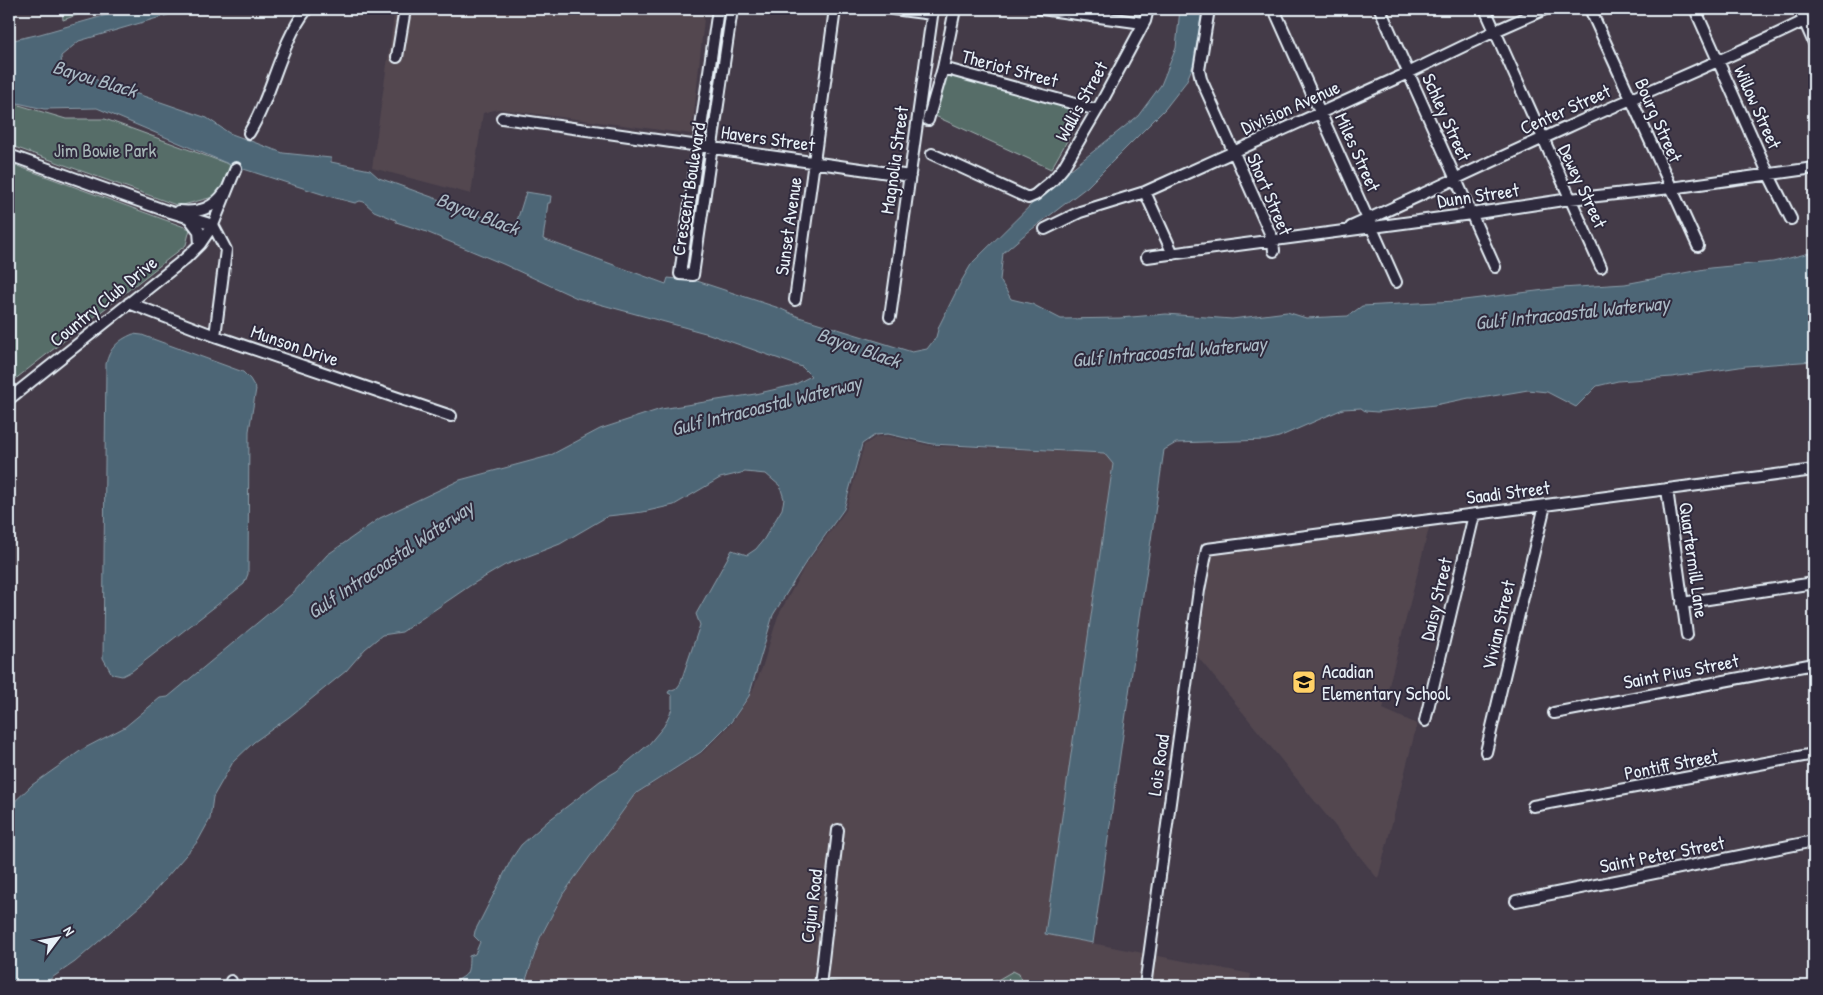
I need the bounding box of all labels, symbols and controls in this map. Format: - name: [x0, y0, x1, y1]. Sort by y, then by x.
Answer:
- street label: Theriot Street: [959, 43, 1062, 93]
- water label: Bayou Black: [49, 52, 142, 105]
- street label: Wallis Street: [1048, 56, 1114, 146]
- street label: Willow Street: [1728, 61, 1788, 153]
- street label: Schley Street: [1416, 69, 1478, 165]
- street label: Division Avenue: [1237, 73, 1344, 140]
- street label: Bourg Street: [1629, 74, 1689, 166]
- street label: Center Street: [1516, 77, 1615, 141]
- street label: Magnolia Street: [874, 104, 915, 216]
- street label: Miles Street: [1329, 108, 1387, 196]
- street label: Havers Street: [719, 119, 817, 158]
- street label: Crescent Boulevard: [665, 120, 711, 257]
- park label: Jim Bowie Park: [54, 137, 156, 163]
- street label: Dewey Street: [1552, 140, 1614, 233]
- street label: Short Street: [1241, 149, 1299, 239]
- street label: Sunset Avenue: [768, 175, 808, 277]
- street label: Dunn Street: [1435, 176, 1521, 214]
- water label: Bayou Black: [432, 185, 525, 243]
- street label: Country Club Drive: [44, 249, 163, 352]
- water label: Gulf Intracoastal Waterway: [1474, 288, 1673, 337]
- street label: Munson Drive: [248, 318, 343, 372]
- water label: Bayou Black: [813, 320, 906, 375]
- water label: Gulf Intracoastal Waterway: [1071, 329, 1270, 374]
- water label: Gulf Intracoastal Waterway: [668, 368, 867, 443]
- street label: Saadi Street: [1465, 474, 1552, 510]
- water label: Gulf Intracoastal Waterway: [302, 492, 481, 626]
- street label: Quartermill Lane: [1673, 500, 1715, 620]
- street label: Daisy Street: [1414, 554, 1458, 643]
- street label: Vivian Street: [1475, 577, 1521, 672]
- street label: Saint Pius Street: [1621, 647, 1741, 695]
- place label: Acadian Elementary School: [1322, 658, 1451, 706]
- school or university icon: Acadian Elementary School: [1291, 669, 1317, 695]
- street label: Lois Road: [1141, 732, 1175, 797]
- street label: Pontiff Street: [1622, 742, 1720, 786]
- street label: Saint Peter Street: [1597, 829, 1727, 879]
- street label: Cajun Road: [794, 867, 828, 944]
- north arrow: [32, 912, 82, 962]
- text: N: [59, 923, 80, 940]

